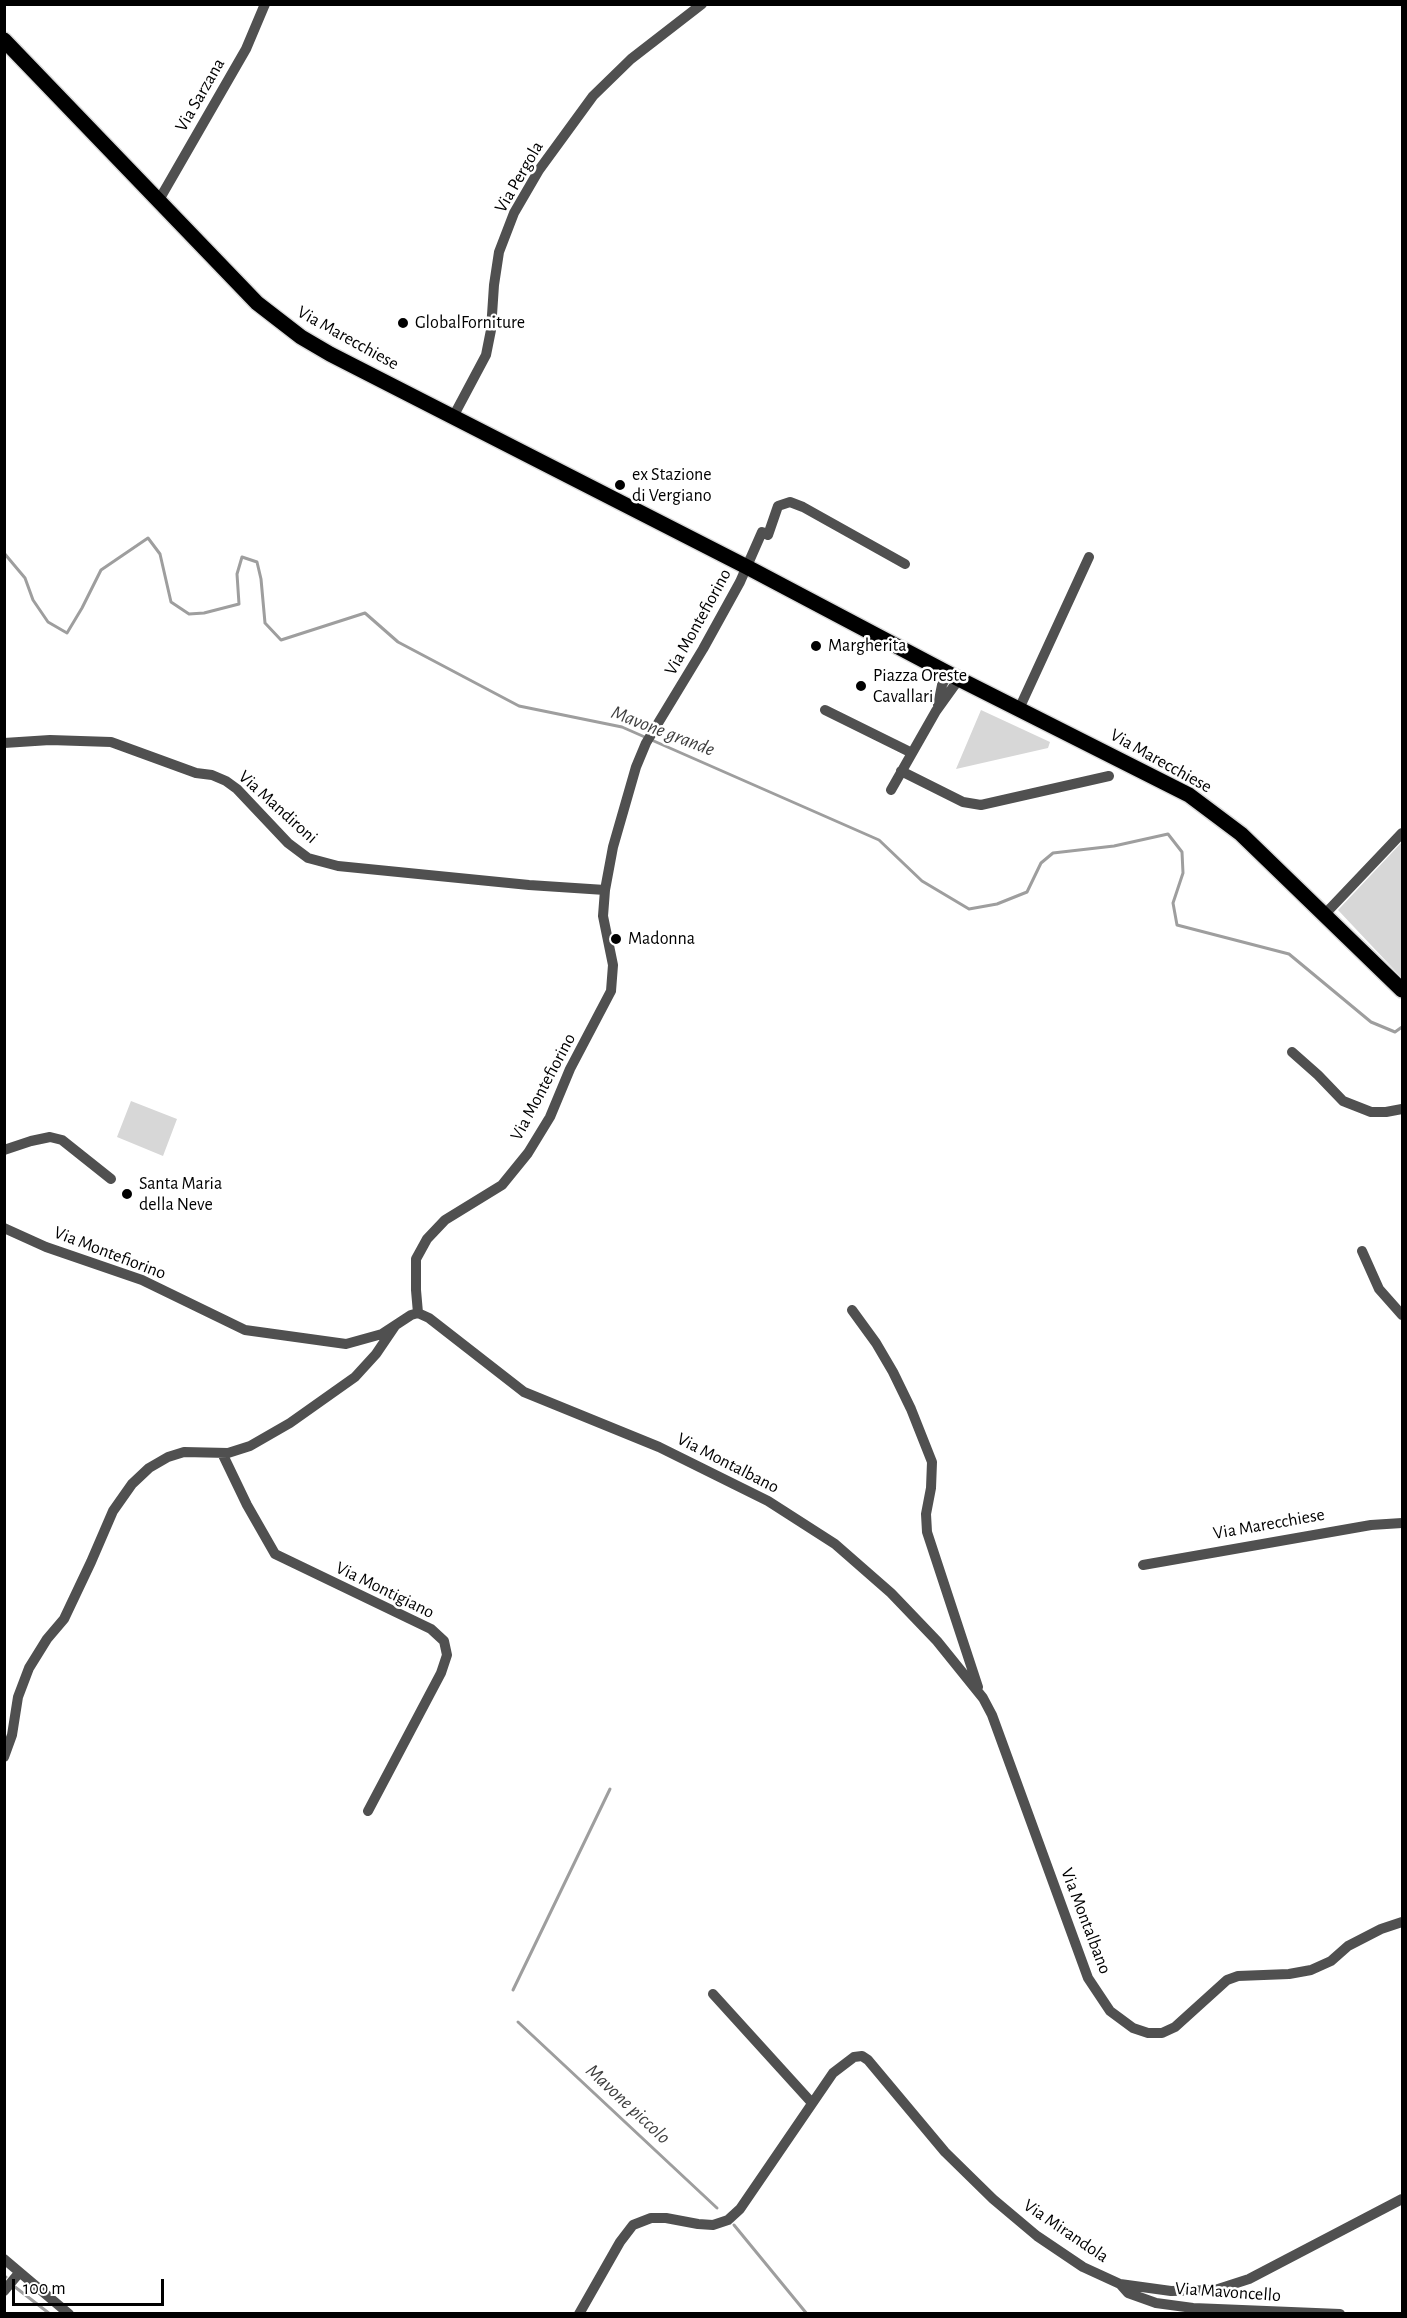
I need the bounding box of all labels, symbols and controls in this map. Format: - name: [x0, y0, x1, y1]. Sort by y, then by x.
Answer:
- street label: Via Sarzana: [170, 55, 230, 135]
- street label: Via Pergola: [490, 137, 548, 217]
- street label: Via Marecchiese: [293, 301, 403, 375]
- place label: GlobalForniture: [415, 312, 525, 334]
- marker: GlobalForniture: [396, 316, 410, 330]
- place label: ex Stazione di Vergiano: [632, 464, 712, 506]
- marker: ex Stazione di Vergiano: [613, 478, 627, 492]
- street label: Via Montefiorino: [660, 565, 736, 679]
- place label: Margherita: [828, 635, 907, 657]
- marker: Margherita: [809, 639, 823, 653]
- place label: Piazza Oreste Cavallari: [873, 665, 967, 708]
- marker: Piazza Oreste Cavallari: [854, 679, 868, 693]
- water label: Mavone grande: [608, 700, 718, 762]
- street label: Via Marecchiese: [1106, 724, 1216, 798]
- street label: Via Mandironi: [234, 766, 322, 848]
- place label: Madonna: [628, 928, 695, 950]
- marker: Madonna: [609, 932, 623, 946]
- street label: Via Montefiorino: [506, 1030, 580, 1144]
- place label: Santa Maria della Neve: [139, 1173, 222, 1216]
- marker: Santa Maria della Neve: [120, 1187, 134, 1201]
- street label: Via Montefiorino: [51, 1222, 169, 1284]
- street label: Via Montalbano: [673, 1428, 783, 1498]
- street label: Via Marecchiese: [1212, 1504, 1326, 1544]
- street label: Via Montigiano: [332, 1557, 438, 1623]
- street label: Via Montalbano: [1056, 1865, 1116, 1977]
- water label: Mavone piccolo: [581, 2059, 675, 2149]
- street label: Via Mirandola: [1019, 2195, 1113, 2267]
- scale bar: [15, 2267, 166, 2305]
- street label: Via Mavoncello: [1174, 2278, 1282, 2306]
- text: 100 m: [23, 2280, 66, 2298]

